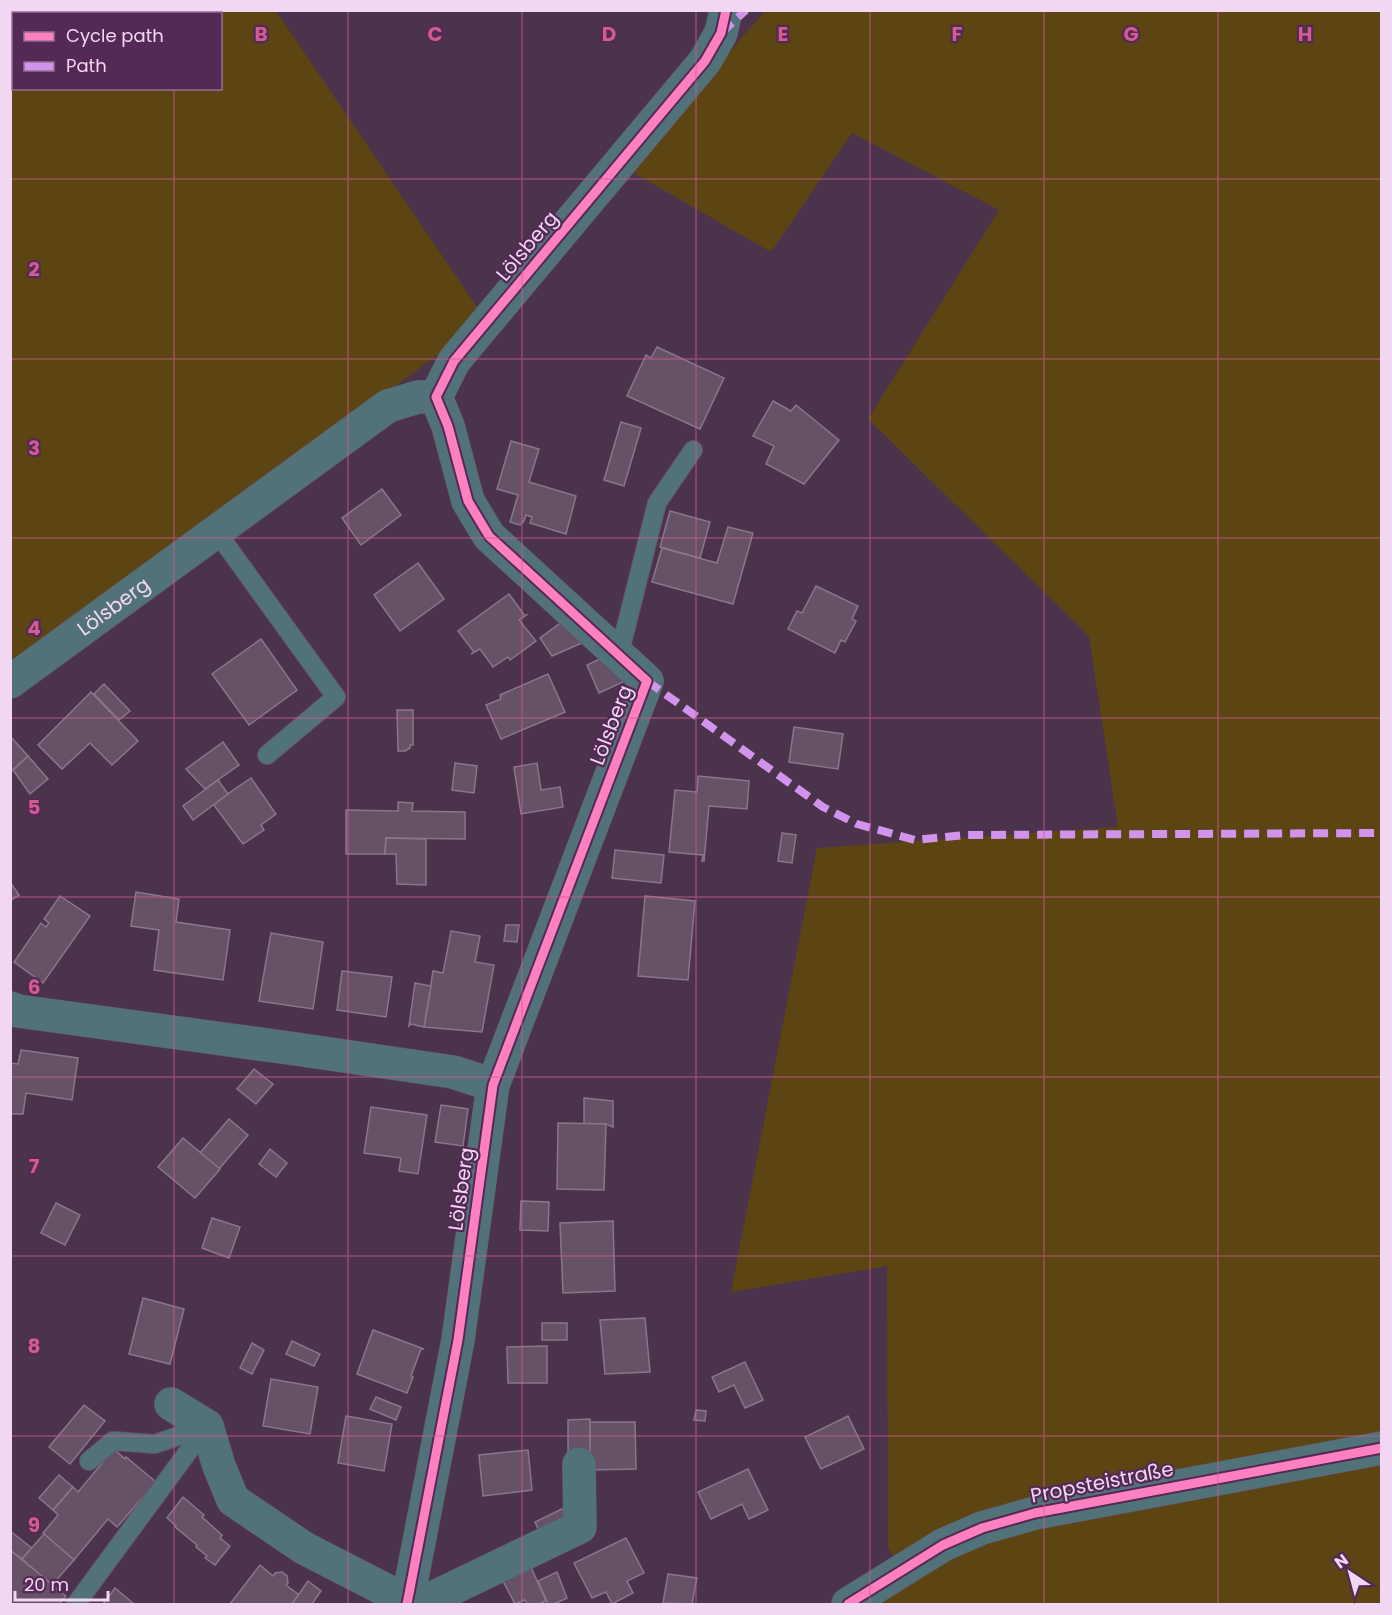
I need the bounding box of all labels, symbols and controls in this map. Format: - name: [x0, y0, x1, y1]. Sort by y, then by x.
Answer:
- legend: [12, 12, 222, 90]
- text: B: [254, 20, 268, 48]
- text: C: [427, 20, 443, 48]
- text: D: [602, 20, 616, 48]
- text: E: [778, 20, 788, 48]
- text: F: [952, 20, 963, 48]
- text: G: [1123, 20, 1139, 48]
- text: H: [1298, 20, 1312, 48]
- text: Cycle path: [66, 23, 164, 48]
- text: Path: [66, 53, 107, 78]
- street label: Lölsberg: [489, 205, 565, 287]
- text: 2: [28, 255, 40, 283]
- text: 3: [28, 434, 40, 462]
- street label: Lölsberg: [71, 571, 155, 643]
- text: 4: [27, 614, 41, 642]
- street label: Lölsberg: [583, 681, 639, 769]
- text: 5: [28, 793, 41, 821]
- text: 6: [28, 973, 40, 1001]
- street label: Lölsberg: [441, 1146, 481, 1232]
- text: 7: [29, 1152, 40, 1180]
- text: 8: [28, 1332, 40, 1360]
- street label: Propsteistraße: [1028, 1454, 1176, 1510]
- text: 9: [28, 1511, 40, 1539]
- north arrow: [1320, 1543, 1380, 1603]
- text: N: [1330, 1548, 1353, 1574]
- scale bar: [15, 1564, 108, 1602]
- text: 20 m: [24, 1572, 69, 1597]

